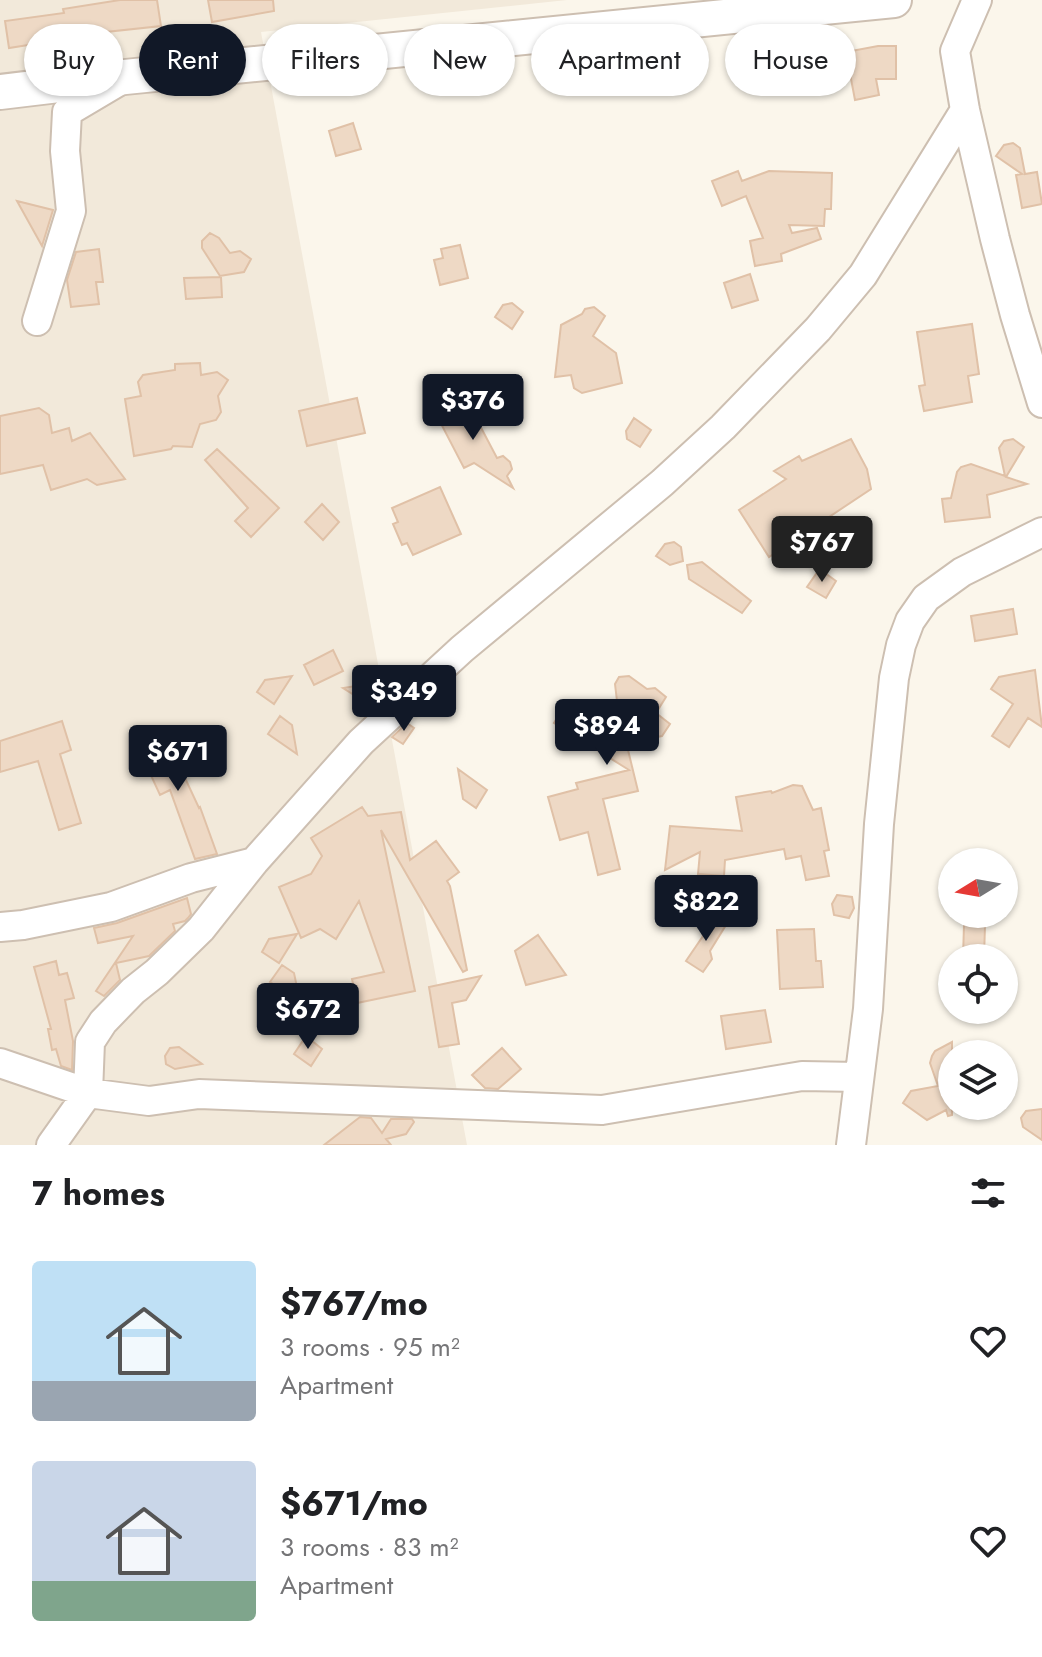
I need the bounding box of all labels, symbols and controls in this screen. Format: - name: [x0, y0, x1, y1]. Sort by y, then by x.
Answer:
- chip: Buy: [24, 24, 123, 96]
- chip: Rent: [139, 24, 246, 96]
- chip: Filters: [262, 24, 388, 96]
- chip: New: [404, 24, 515, 96]
- chip: Apartment: [531, 24, 709, 96]
- chip: House: [725, 24, 856, 96]
- pin: $376: [426, 374, 520, 442]
- text: $376: [440, 381, 506, 419]
- pin: $767: [775, 516, 869, 584]
- text: $767: [790, 523, 854, 561]
- pin: $349: [357, 665, 451, 733]
- text: $349: [370, 672, 438, 710]
- pin: $894: [560, 699, 654, 767]
- text: $894: [573, 706, 641, 744]
- pin: $671: [131, 725, 225, 793]
- text: $671: [147, 732, 209, 770]
- north arrow: [938, 848, 1018, 928]
- map controls: [938, 848, 1018, 1120]
- pin: $822: [659, 875, 753, 943]
- text: $822: [673, 882, 739, 920]
- button: locate: [938, 944, 1018, 1024]
- pin: $672: [261, 983, 355, 1051]
- text: $672: [275, 990, 341, 1028]
- button: layers: [938, 1040, 1018, 1120]
- text: 7 homes: [32, 1169, 165, 1218]
- icon: filters: [966, 1171, 1010, 1215]
- text: $767/mo: [280, 1279, 428, 1328]
- icon: home: [96, 1293, 192, 1389]
- icon: heart: [966, 1319, 1010, 1363]
- text: 3 rooms · 95 m²: [280, 1328, 460, 1366]
- text: Apartment: [280, 1366, 393, 1404]
- text: $671/mo: [280, 1479, 428, 1528]
- icon: home: [96, 1493, 192, 1589]
- icon: heart: [966, 1519, 1010, 1563]
- text: 3 rooms · 83 m²: [280, 1528, 459, 1566]
- text: Apartment: [280, 1566, 393, 1604]

